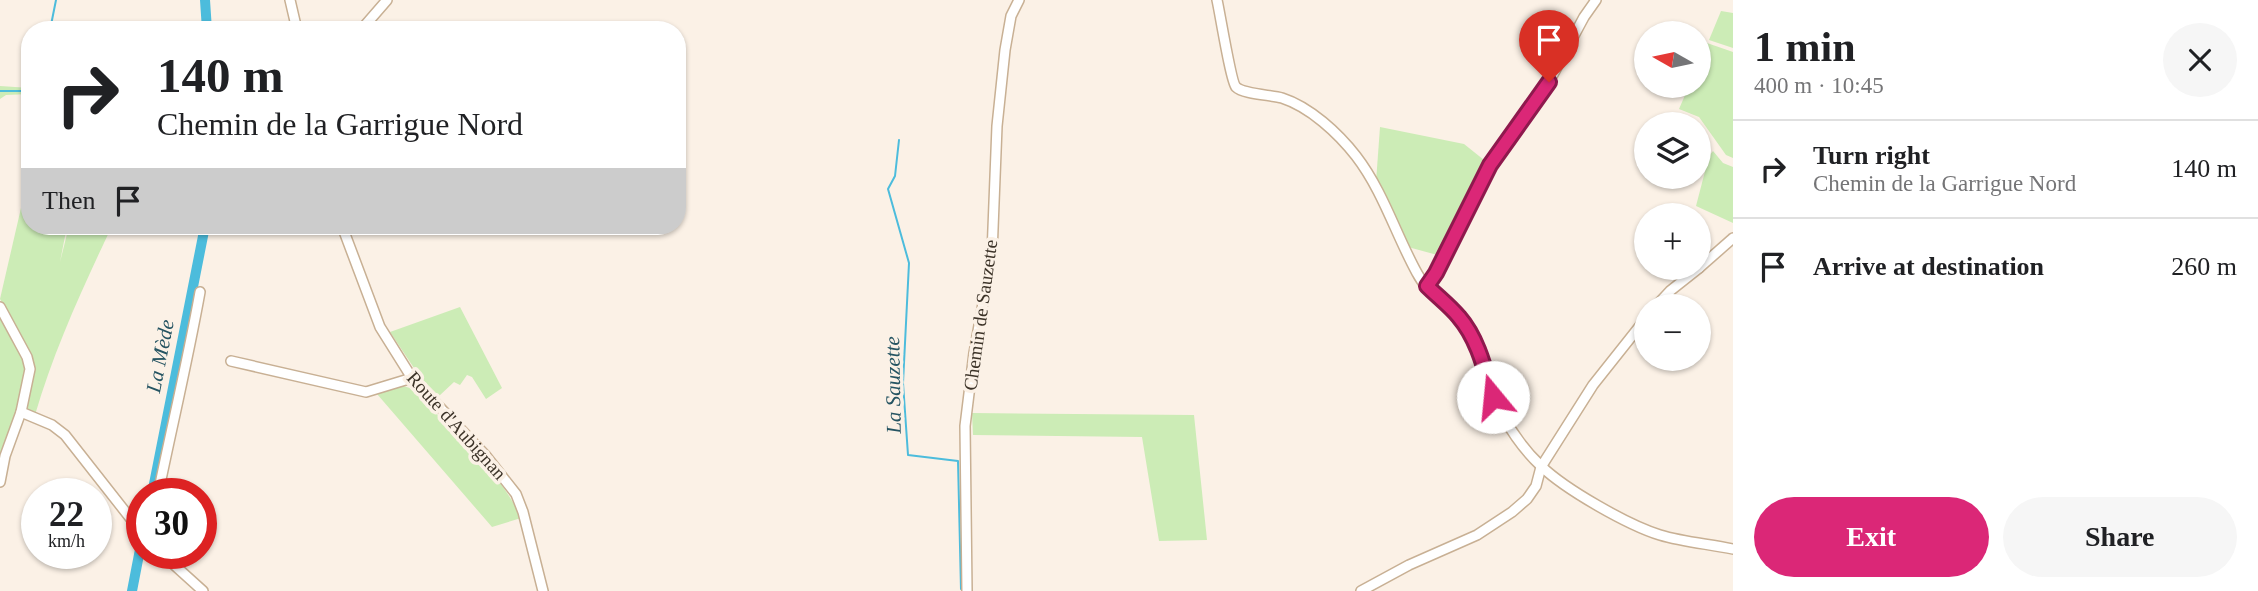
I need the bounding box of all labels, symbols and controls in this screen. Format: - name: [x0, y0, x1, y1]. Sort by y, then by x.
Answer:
- pin: [1519, 10, 1579, 82]
- icon: arrive: [1530, 21, 1568, 59]
- north arrow: [1634, 21, 1712, 98]
- map controls: [1634, 21, 1711, 371]
- button: close: [2163, 23, 2237, 97]
- text: 1 min: [1754, 24, 1856, 70]
- text: 140 m: [157, 48, 284, 103]
- icon: right: [42, 49, 133, 140]
- text: 400 m · 10:45: [1754, 73, 1884, 98]
- text: Chemin de la Garrigue Nord: [157, 106, 523, 142]
- button: layers: [1634, 112, 1711, 189]
- text: Turn right: [1813, 141, 1930, 170]
- icon: right: [1754, 150, 1792, 188]
- text: 140 m: [2171, 154, 2237, 183]
- text: Chemin de la Garrigue Nord: [1813, 171, 2076, 196]
- icon: arrive: [109, 182, 147, 220]
- text: Then: [42, 186, 95, 215]
- button: +: [1634, 203, 1711, 280]
- street label: Chemin de Sauzette: [960, 238, 1001, 392]
- icon: arrive: [1754, 248, 1792, 286]
- text: Arrive at destination: [1813, 252, 2044, 281]
- text: 260 m: [2171, 252, 2237, 281]
- button: −: [1634, 294, 1711, 371]
- water label: La Mède: [141, 317, 179, 396]
- water label: La Sauzette: [880, 336, 906, 435]
- position arrow: [1456, 360, 1530, 434]
- street label: Route d'Aubignan: [403, 367, 511, 484]
- speed limit sign: 30: [126, 478, 217, 569]
- text: 22: [49, 495, 84, 534]
- button: Exit: [1754, 497, 1989, 577]
- button: Share: [2003, 497, 2237, 577]
- text: km/h: [48, 531, 85, 551]

